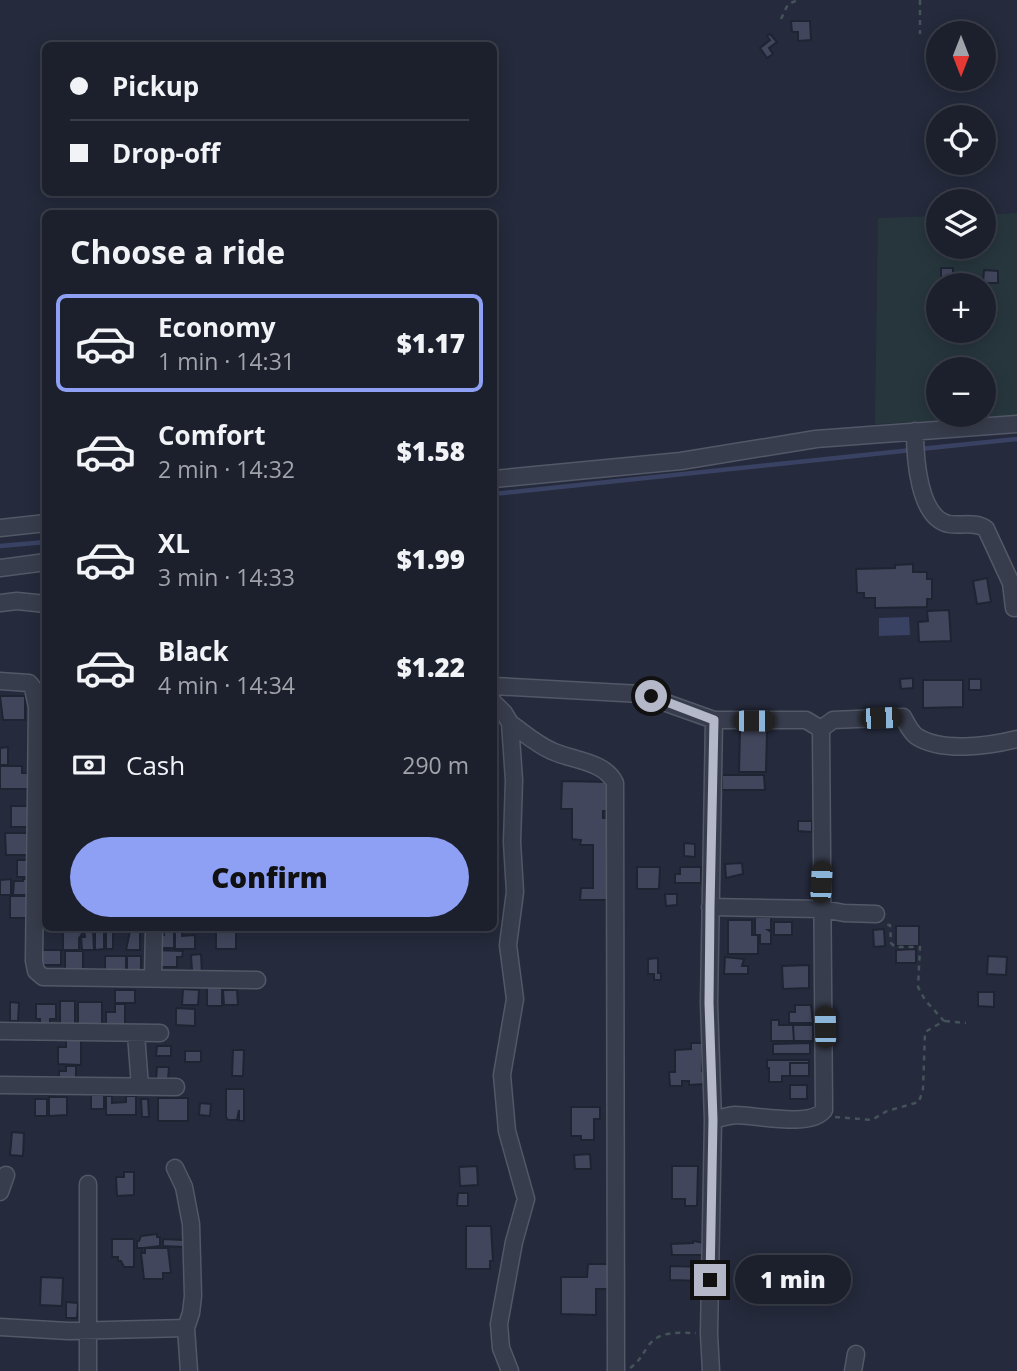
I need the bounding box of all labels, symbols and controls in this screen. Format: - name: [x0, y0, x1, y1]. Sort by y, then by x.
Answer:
- north arrow: [926, 21, 996, 91]
- map controls: [926, 21, 996, 427]
- text: Pickup: [112, 68, 199, 104]
- button: locate: [926, 105, 996, 175]
- text: Drop-off: [112, 135, 220, 171]
- button: layers: [926, 189, 996, 259]
- text: Choose a ride: [70, 230, 285, 273]
- button: +: [926, 273, 996, 343]
- text: Economy: [158, 309, 276, 345]
- icon: car: [74, 312, 137, 375]
- text: $1.17: [397, 325, 465, 361]
- text: 1 min · 14:31: [158, 345, 295, 377]
- button: −: [926, 357, 996, 427]
- text: Comfort: [158, 417, 265, 453]
- icon: car: [74, 420, 137, 483]
- text: $1.58: [397, 433, 465, 469]
- text: 2 min · 14:32: [158, 453, 295, 485]
- text: XL: [158, 525, 190, 561]
- icon: car: [74, 528, 137, 591]
- text: $1.99: [397, 541, 465, 577]
- text: 3 min · 14:33: [158, 561, 295, 593]
- text: Black: [158, 633, 229, 669]
- icon: car: [74, 636, 137, 699]
- text: $1.22: [397, 649, 465, 685]
- text: 4 min · 14:34: [158, 669, 295, 701]
- route start: [635, 680, 667, 712]
- car: [860, 707, 903, 729]
- car: [734, 711, 776, 732]
- icon: cash: [70, 746, 108, 784]
- text: Cash: [126, 747, 185, 783]
- text: 290 m: [402, 749, 469, 781]
- button: Confirm: [70, 837, 469, 917]
- car: [810, 860, 833, 904]
- car: [815, 1006, 836, 1048]
- callout: 1 min: [734, 1256, 850, 1304]
- text: 1 min: [760, 1263, 826, 1295]
- route end: [694, 1264, 726, 1296]

